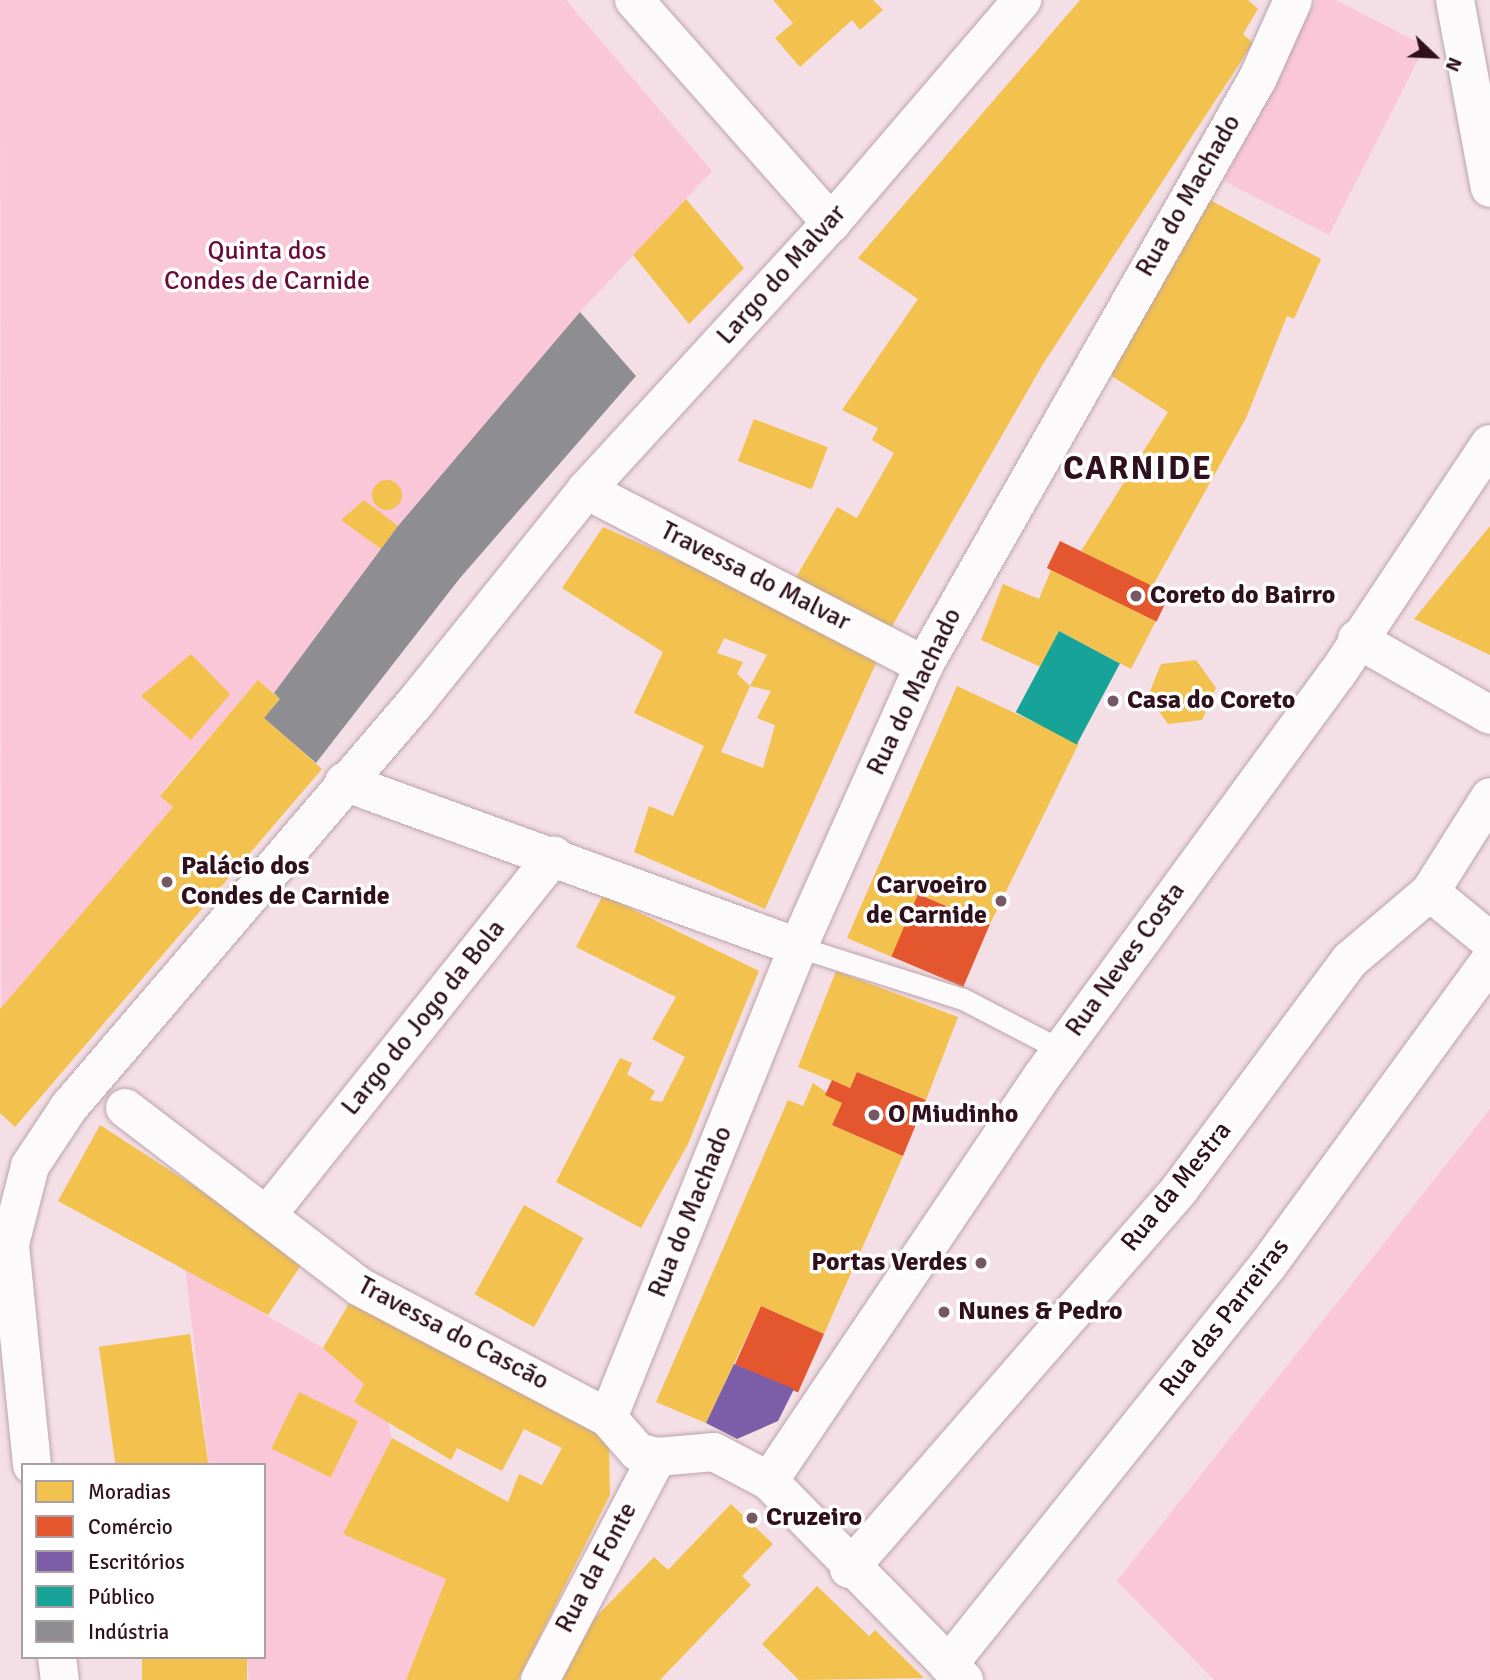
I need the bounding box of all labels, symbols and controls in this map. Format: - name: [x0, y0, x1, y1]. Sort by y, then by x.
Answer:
- north arrow: [1399, 21, 1469, 91]
- text: N: [1440, 53, 1467, 75]
- street label: Rua do Machado: [1130, 109, 1248, 283]
- street label: Largo do Malvar: [711, 198, 853, 352]
- park label: Quinta dos Condes de Carnide: [164, 236, 370, 298]
- district label: CARNIDE: [1064, 449, 1212, 489]
- street label: Travessa do Malvar: [655, 516, 855, 638]
- place label: Coreto do Bairro: [1150, 580, 1335, 612]
- marker: Coreto do Bairro: [1128, 588, 1144, 604]
- street label: Rua do Machado: [861, 603, 969, 781]
- place label: Casa do Coreto: [1127, 685, 1295, 717]
- marker: Casa do Coreto: [1105, 693, 1121, 709]
- place label: Palácio dos Condes de Carnide: [181, 851, 390, 912]
- place label: Carvoeiro de Carnide: [866, 870, 987, 931]
- marker: Palácio dos Condes de Carnide: [159, 874, 175, 890]
- street label: Rua Neves Costa: [1060, 877, 1192, 1043]
- marker: Carvoeiro de Carnide: [993, 893, 1009, 909]
- street label: Largo do Jogo da Bola: [335, 914, 513, 1122]
- place label: O Miudinho: [888, 1099, 1018, 1131]
- marker: O Miudinho: [866, 1107, 882, 1123]
- street label: Rua da Mestra: [1115, 1116, 1239, 1258]
- street label: Rua do Machado: [642, 1122, 740, 1302]
- street label: Rua das Parreiras: [1154, 1233, 1296, 1403]
- place label: Portas Verdes: [811, 1247, 967, 1279]
- marker: Portas Verdes: [973, 1255, 989, 1271]
- street label: Travessa do Cascão: [352, 1271, 554, 1397]
- place label: Nunes & Pedro: [958, 1296, 1123, 1328]
- marker: Nunes & Pedro: [936, 1304, 952, 1320]
- legend: [21, 1463, 266, 1659]
- text: Moradias: [88, 1479, 171, 1505]
- street label: Rua da Fonte: [550, 1497, 644, 1639]
- place label: Cruzeiro: [766, 1502, 862, 1534]
- marker: Cruzeiro: [744, 1510, 760, 1526]
- text: Comércio: [88, 1514, 173, 1540]
- text: Escritórios: [88, 1549, 185, 1575]
- text: Público: [88, 1584, 155, 1610]
- text: Indústria: [88, 1619, 169, 1645]

